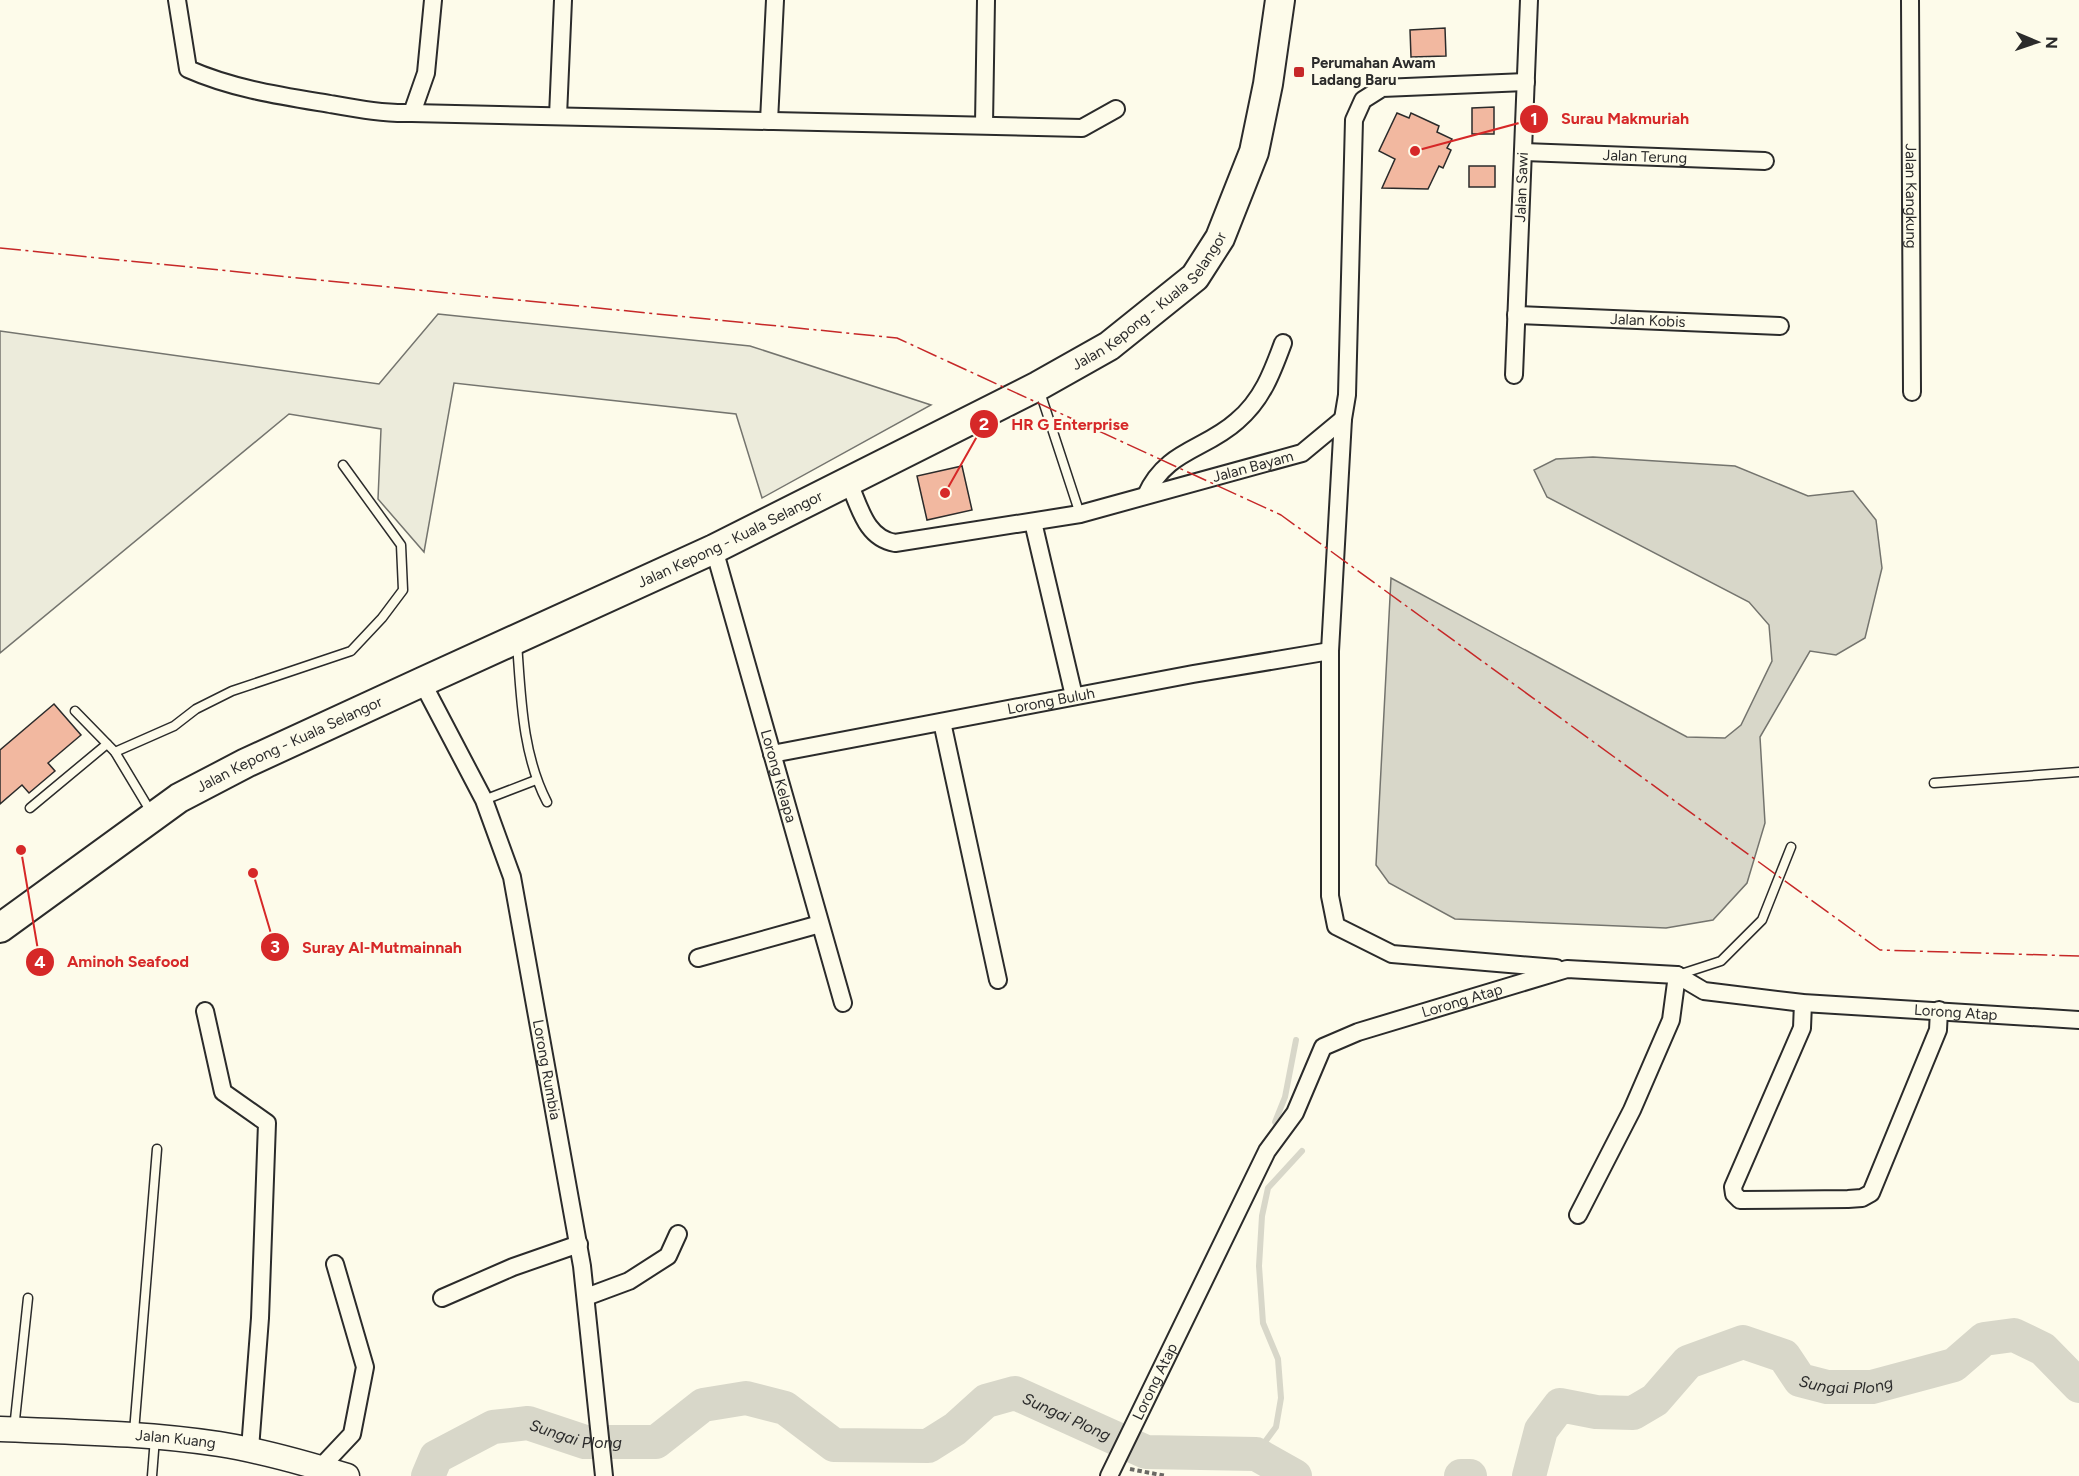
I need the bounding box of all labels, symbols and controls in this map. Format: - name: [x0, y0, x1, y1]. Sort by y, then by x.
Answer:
- north arrow: [2007, 12, 2067, 72]
- text: N: [2042, 36, 2061, 49]
- place label: Perumahan Awam Ladang Baru: [1311, 54, 1436, 89]
- marker: Perumahan Awam Ladang Baru: [1292, 65, 1306, 79]
- callout: Surau Makmuriah: [1519, 102, 1701, 136]
- text: 1: [1530, 108, 1538, 130]
- text: Surau Makmuriah: [1561, 109, 1689, 128]
- street label: Jalan Kangkung: [1902, 143, 1920, 249]
- street label: Jalan Terung: [1602, 146, 1688, 167]
- street label: Jalan Sawi: [1511, 152, 1532, 223]
- street label: Jalan Kepong - Kuala Selangor: [1069, 230, 1230, 374]
- street label: Jalan Kobis: [1610, 310, 1686, 331]
- callout: HR G Enterprise: [969, 407, 1140, 441]
- text: 2: [979, 413, 989, 435]
- text: HR G Enterprise: [1011, 415, 1129, 434]
- street label: Jalan Bayam: [1210, 447, 1295, 486]
- street label: Jalan Kepong - Kuala Selangor: [635, 487, 825, 592]
- street label: Lorong Buluh: [1006, 684, 1096, 718]
- street label: Jalan Kepong - Kuala Selangor: [194, 693, 385, 796]
- street label: Lorong Kelapa: [757, 727, 800, 825]
- callout: Suray Al-Mutmainnah: [260, 930, 474, 964]
- text: 3: [270, 936, 280, 958]
- text: Suray Al-Mutmainnah: [302, 938, 462, 957]
- callout: Aminoh Seafood: [25, 945, 202, 979]
- text: 4: [34, 951, 46, 973]
- text: Aminoh Seafood: [67, 952, 189, 971]
- street label: Lorong Atap: [1419, 980, 1505, 1021]
- street label: Lorong Atap: [1914, 1001, 1998, 1024]
- street label: Lorong Rumbia: [529, 1018, 565, 1121]
- street label: Lorong Atap: [1129, 1340, 1181, 1423]
- water label: Sungai Plong: [1797, 1371, 1895, 1397]
- water label: Sungai Plong: [1020, 1388, 1114, 1444]
- water label: Sungai Plong: [527, 1415, 622, 1452]
- street label: Jalan Kuang: [135, 1426, 217, 1452]

